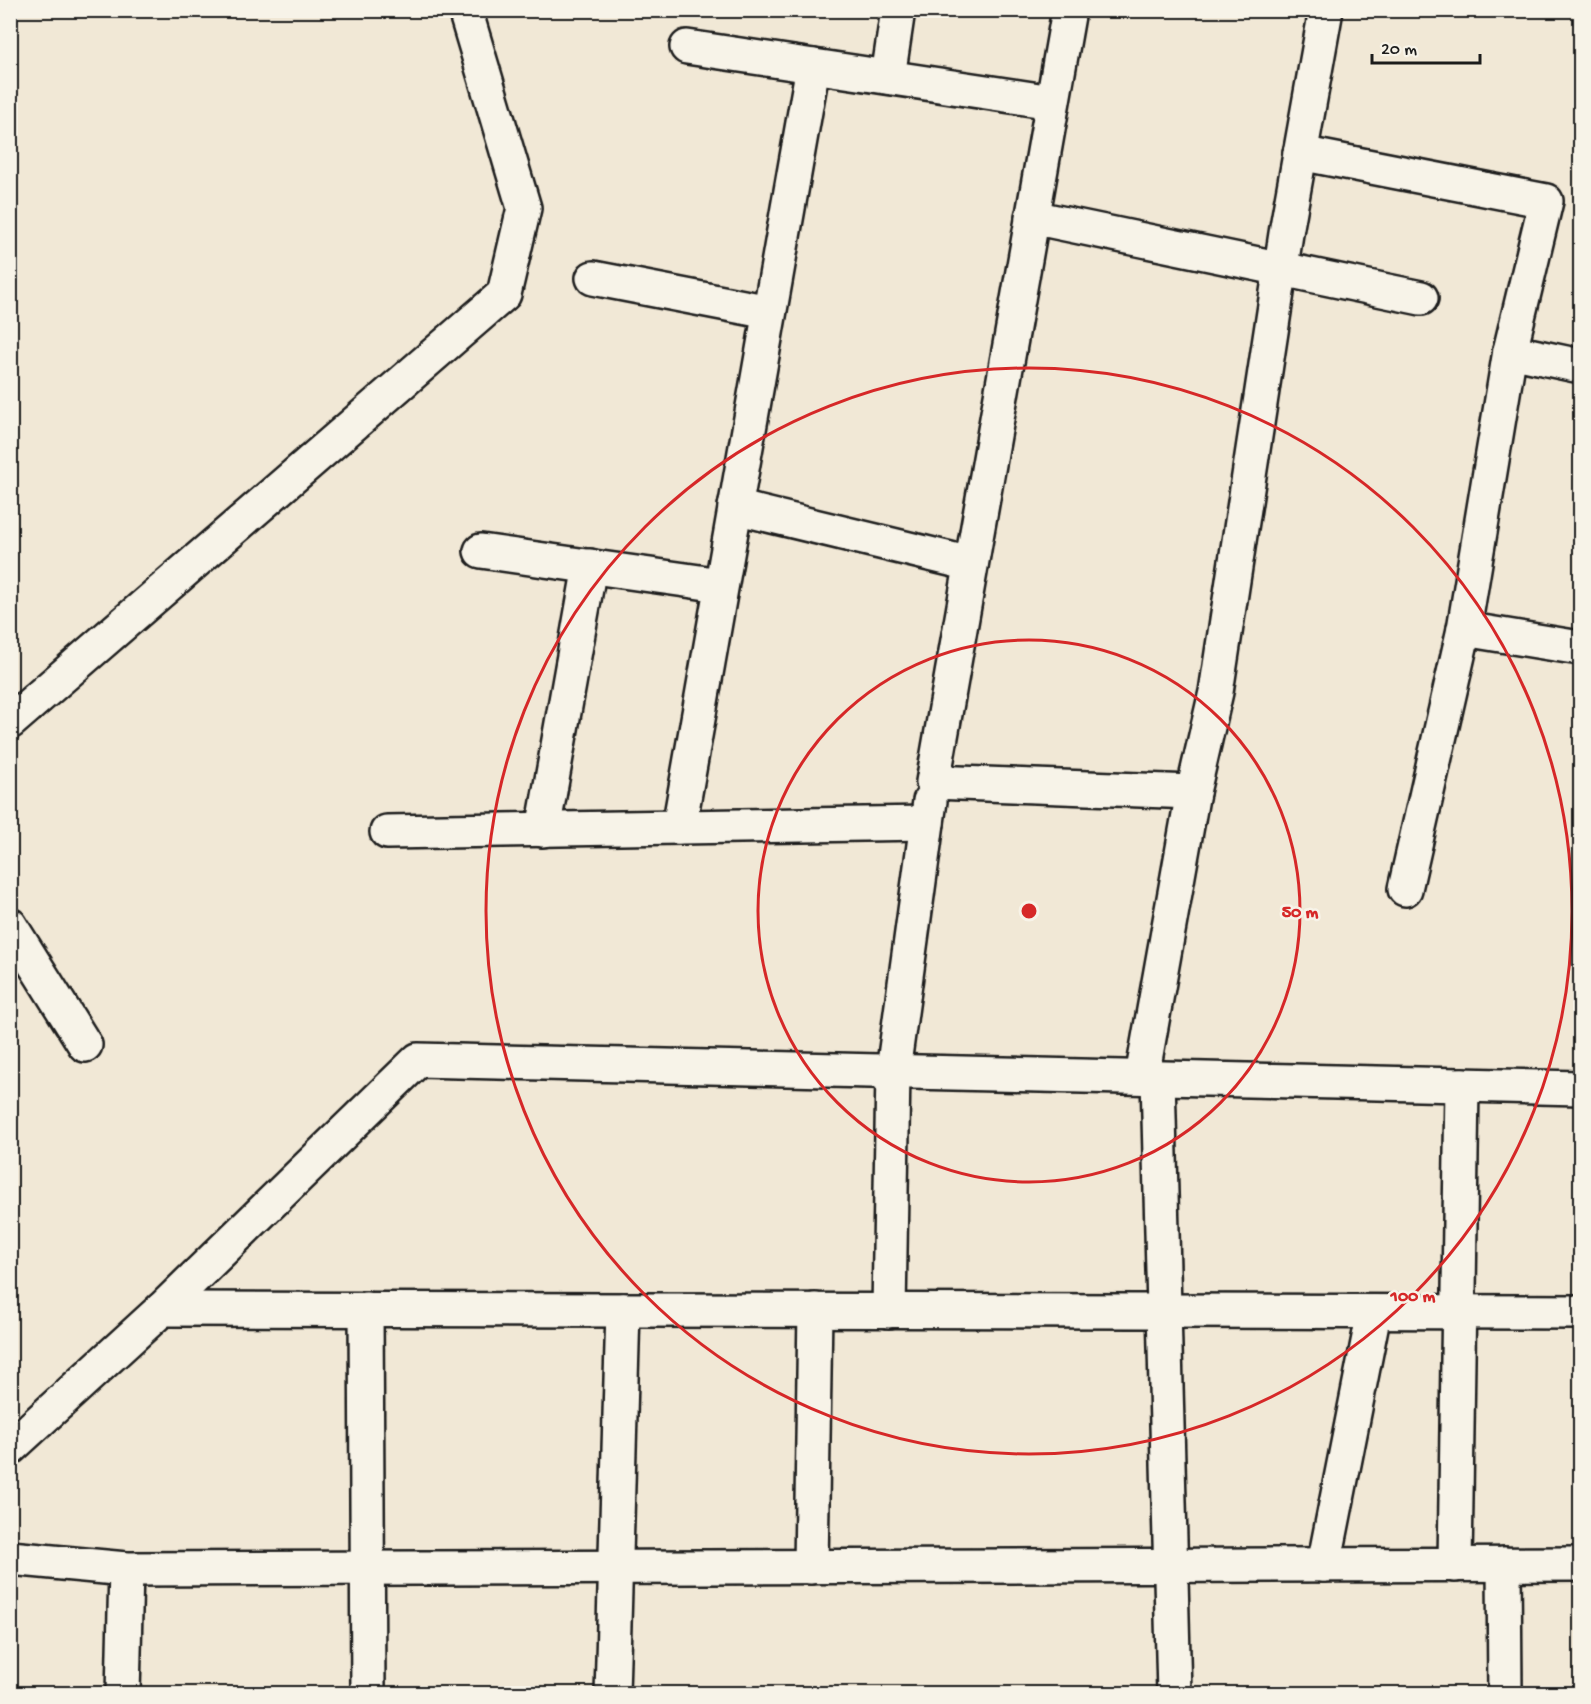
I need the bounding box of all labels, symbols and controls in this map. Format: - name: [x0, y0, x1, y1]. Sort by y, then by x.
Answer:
- scale bar: [1372, 27, 1480, 65]
- text: 20 m: [1381, 40, 1417, 61]
- centre of rings: [1019, 901, 1039, 921]
- text: 50 m: [1282, 903, 1319, 924]
- text: 100 m: [1390, 1287, 1436, 1308]

